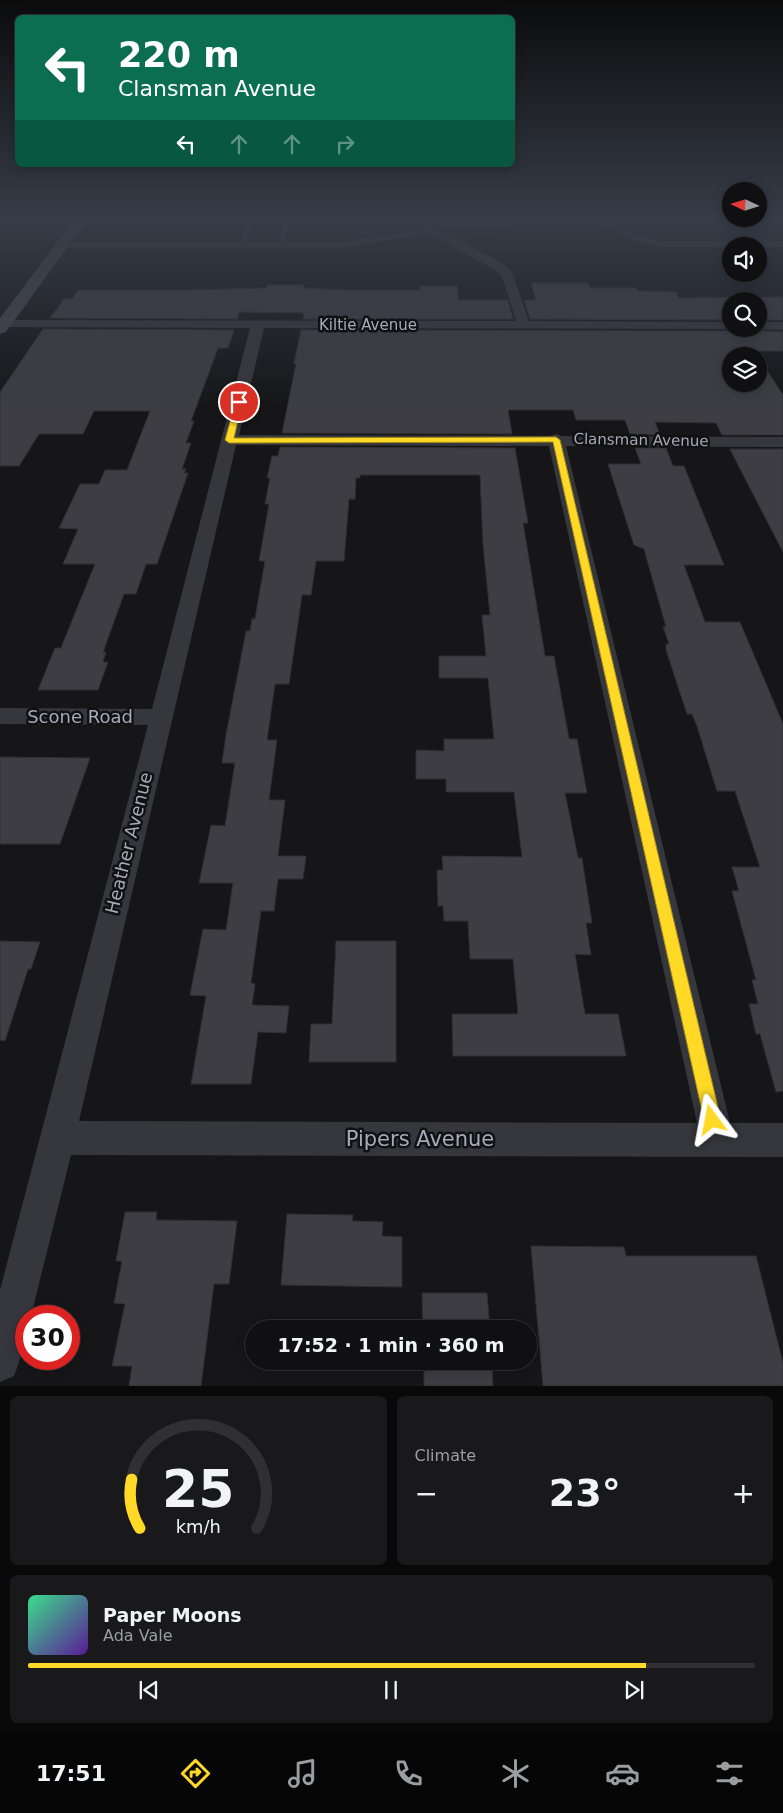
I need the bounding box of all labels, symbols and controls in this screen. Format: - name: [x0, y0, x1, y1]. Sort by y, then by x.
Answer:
- icon: left: [35, 35, 100, 100]
- text: 220 m: [118, 35, 240, 75]
- text: Clansman Avenue: [118, 76, 316, 101]
- icon: left: [172, 130, 200, 158]
- icon: ahead: [225, 130, 253, 158]
- icon: ahead: [278, 130, 306, 158]
- icon: right: [331, 130, 359, 158]
- north arrow: [722, 182, 768, 228]
- map controls: [722, 182, 767, 392]
- button: sound: [722, 237, 767, 282]
- button: search: [722, 292, 767, 337]
- street label: Kiltie Avenue: [319, 316, 417, 334]
- button: layers: [722, 347, 767, 392]
- pin: [218, 381, 260, 423]
- icon: arrive: [225, 388, 253, 416]
- street label: Clansman Avenue: [573, 430, 709, 450]
- street label: Scone Road: [27, 706, 133, 727]
- street label: Heather Avenue: [101, 770, 156, 916]
- position arrow: [685, 1093, 737, 1145]
- street label: Pipers Avenue: [346, 1127, 494, 1151]
- speed limit sign: 30: [15, 1305, 80, 1370]
- text: 17:52 · 1 min · 360 m: [277, 1334, 505, 1356]
- text: Climate: [415, 1446, 476, 1465]
- text: 25: [162, 1459, 234, 1519]
- text: 23°: [549, 1471, 621, 1515]
- text: −: [415, 1477, 438, 1510]
- text: +: [732, 1477, 755, 1510]
- text: km/h: [176, 1516, 221, 1537]
- text: Paper Moons: [103, 1604, 242, 1626]
- text: Ada Vale: [103, 1626, 173, 1645]
- icon: previous: [135, 1676, 163, 1704]
- icon: pause: [377, 1676, 405, 1704]
- icon: next: [620, 1676, 648, 1704]
- icon: directions: [178, 1756, 213, 1791]
- icon: music: [285, 1756, 320, 1791]
- icon: phone: [391, 1756, 426, 1791]
- icon: climate: [498, 1756, 533, 1791]
- icon: car: [605, 1756, 640, 1791]
- icon: filters: [712, 1756, 747, 1791]
- text: 17:51: [36, 1761, 106, 1786]

